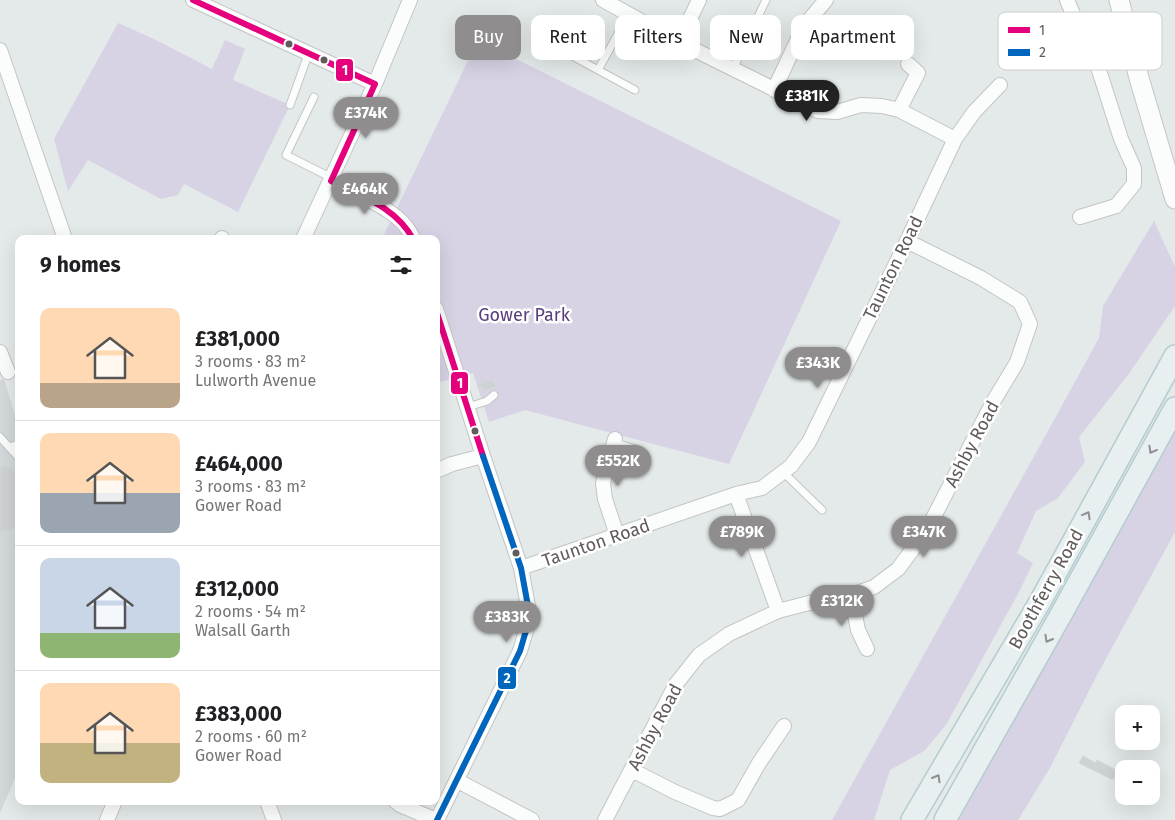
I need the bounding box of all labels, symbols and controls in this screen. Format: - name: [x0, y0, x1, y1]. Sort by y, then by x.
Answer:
- legend: [998, 12, 1162, 70]
- chip: Buy: [455, 15, 521, 60]
- chip: Rent: [531, 15, 605, 60]
- chip: Filters: [615, 15, 700, 60]
- chip: New: [710, 15, 781, 60]
- chip: Apartment: [791, 15, 914, 60]
- text: 1: [1039, 22, 1045, 39]
- unlabelled marker: [284, 39, 294, 49]
- text: 2: [1039, 44, 1046, 61]
- unlabelled marker: [319, 55, 329, 65]
- line badge: 1: [335, 58, 354, 82]
- text: 1: [342, 62, 348, 79]
- pin: £381K: [772, 80, 842, 122]
- text: £381K: [785, 86, 829, 105]
- pin: £374K: [331, 96, 401, 139]
- text: £374K: [345, 103, 387, 122]
- pin: £464K: [330, 172, 400, 215]
- text: £464K: [342, 179, 388, 198]
- street label: Taunton Road: [858, 212, 928, 324]
- icon: filters: [387, 251, 415, 279]
- text: 9 homes: [40, 252, 121, 278]
- park label: Gower Park: [478, 304, 571, 326]
- text: £381,000: [195, 326, 280, 352]
- icon: home: [80, 328, 140, 388]
- pin: £343K: [783, 346, 853, 389]
- text: 3 rooms · 83 m²: [195, 352, 306, 371]
- text: £343K: [796, 353, 840, 372]
- text: Lulworth Avenue: [195, 371, 316, 390]
- line badge: 1: [450, 371, 469, 395]
- text: 1: [457, 375, 463, 392]
- street label: Ashby Road: [940, 397, 1004, 491]
- unlabelled marker: [470, 426, 480, 436]
- pin: £552K: [583, 444, 653, 487]
- one-way arrow: [1148, 445, 1158, 454]
- text: £464,000: [195, 451, 283, 477]
- text: £552K: [596, 451, 640, 470]
- icon: home: [80, 453, 140, 513]
- text: 3 rooms · 83 m²: [195, 477, 306, 496]
- text: Gower Road: [195, 496, 282, 515]
- one-way arrow: [1081, 512, 1091, 521]
- street label: Taunton Road: [539, 514, 653, 572]
- pin: £789K: [707, 516, 777, 558]
- pin: £347K: [889, 516, 959, 558]
- text: £789K: [720, 522, 764, 541]
- text: £347K: [902, 522, 946, 541]
- street label: Boothferry Road: [1004, 525, 1088, 653]
- unlabelled marker: [511, 548, 521, 558]
- text: £312,000: [195, 576, 279, 602]
- icon: home: [80, 578, 140, 638]
- pin: £312K: [807, 584, 877, 627]
- text: £312K: [821, 591, 863, 610]
- pin: £383K: [472, 600, 542, 643]
- text: 2 rooms · 54 m²: [195, 602, 306, 621]
- text: £383K: [485, 607, 529, 626]
- text: Walsall Garth: [195, 621, 291, 640]
- one-way arrow: [1044, 633, 1054, 642]
- line badge: 2: [497, 666, 517, 690]
- text: 2: [503, 670, 511, 687]
- street label: Ashby Road: [623, 680, 687, 774]
- text: £383,000: [195, 701, 282, 727]
- icon: home: [80, 703, 140, 763]
- map controls: [1115, 705, 1160, 805]
- button: +: [1115, 705, 1160, 750]
- text: 2 rooms · 60 m²: [195, 727, 307, 746]
- text: Gower Road: [195, 746, 282, 765]
- button: −: [1115, 760, 1160, 805]
- one-way arrow: [931, 774, 941, 783]

